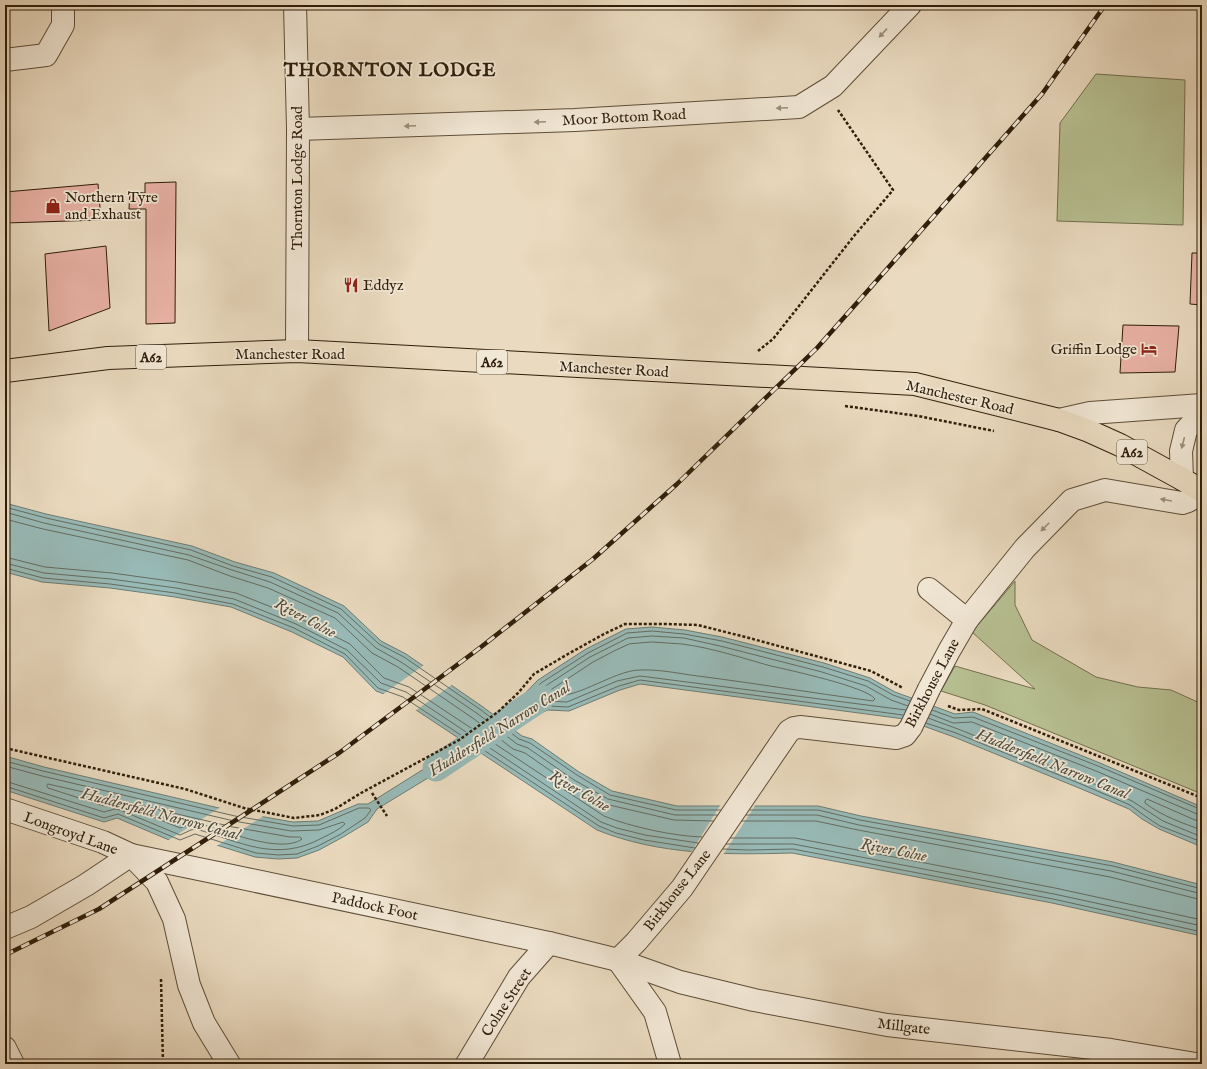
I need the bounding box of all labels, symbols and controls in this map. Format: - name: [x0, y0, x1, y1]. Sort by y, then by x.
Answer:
- one-way arrow: [878, 28, 888, 38]
- district label: THORNTON LODGE: [283, 59, 496, 83]
- street label: Thornton Lodge Road: [288, 105, 307, 250]
- street label: Moor Bottom Road: [562, 105, 687, 130]
- one-way arrow: [776, 105, 788, 112]
- one-way arrow: [534, 118, 546, 125]
- one-way arrow: [404, 122, 416, 129]
- place label: Northern Tyre and Exhaust: [65, 188, 158, 224]
- shop icon: Northern Tyre and Exhaust: [44, 197, 62, 215]
- restaurant icon: Eddyz: [342, 276, 360, 294]
- place label: Eddyz: [363, 276, 404, 295]
- place label: Griffin Lodge: [1051, 340, 1137, 359]
- hotel icon: Griffin Lodge: [1140, 340, 1158, 358]
- road number: A62: [136, 345, 166, 369]
- street label: Manchester Road: [235, 345, 346, 364]
- road number: A62: [477, 350, 507, 374]
- street label: Manchester Road: [559, 357, 670, 382]
- street label: Manchester Road: [904, 376, 1017, 419]
- one-way arrow: [1180, 436, 1186, 449]
- road number: A62: [1117, 440, 1147, 464]
- one-way arrow: [1160, 497, 1172, 503]
- one-way arrow: [1040, 522, 1050, 532]
- water label: River Colne: [271, 594, 340, 644]
- street label: Birkhouse Lane: [901, 635, 964, 731]
- water label: Huddersfield Narrow Canal: [425, 677, 576, 782]
- water label: Huddersfield Narrow Canal: [972, 725, 1133, 805]
- water label: River Colne: [545, 766, 614, 817]
- water label: Huddersfield Narrow Canal: [78, 784, 243, 846]
- street label: Longroyd Lane: [21, 808, 121, 859]
- water label: River Colne: [859, 835, 929, 867]
- street label: Birkhouse Lane: [640, 846, 715, 935]
- street label: Paddock Foot: [330, 888, 420, 925]
- street label: Colne Street: [477, 964, 536, 1040]
- street label: Millgate: [876, 1014, 932, 1039]

